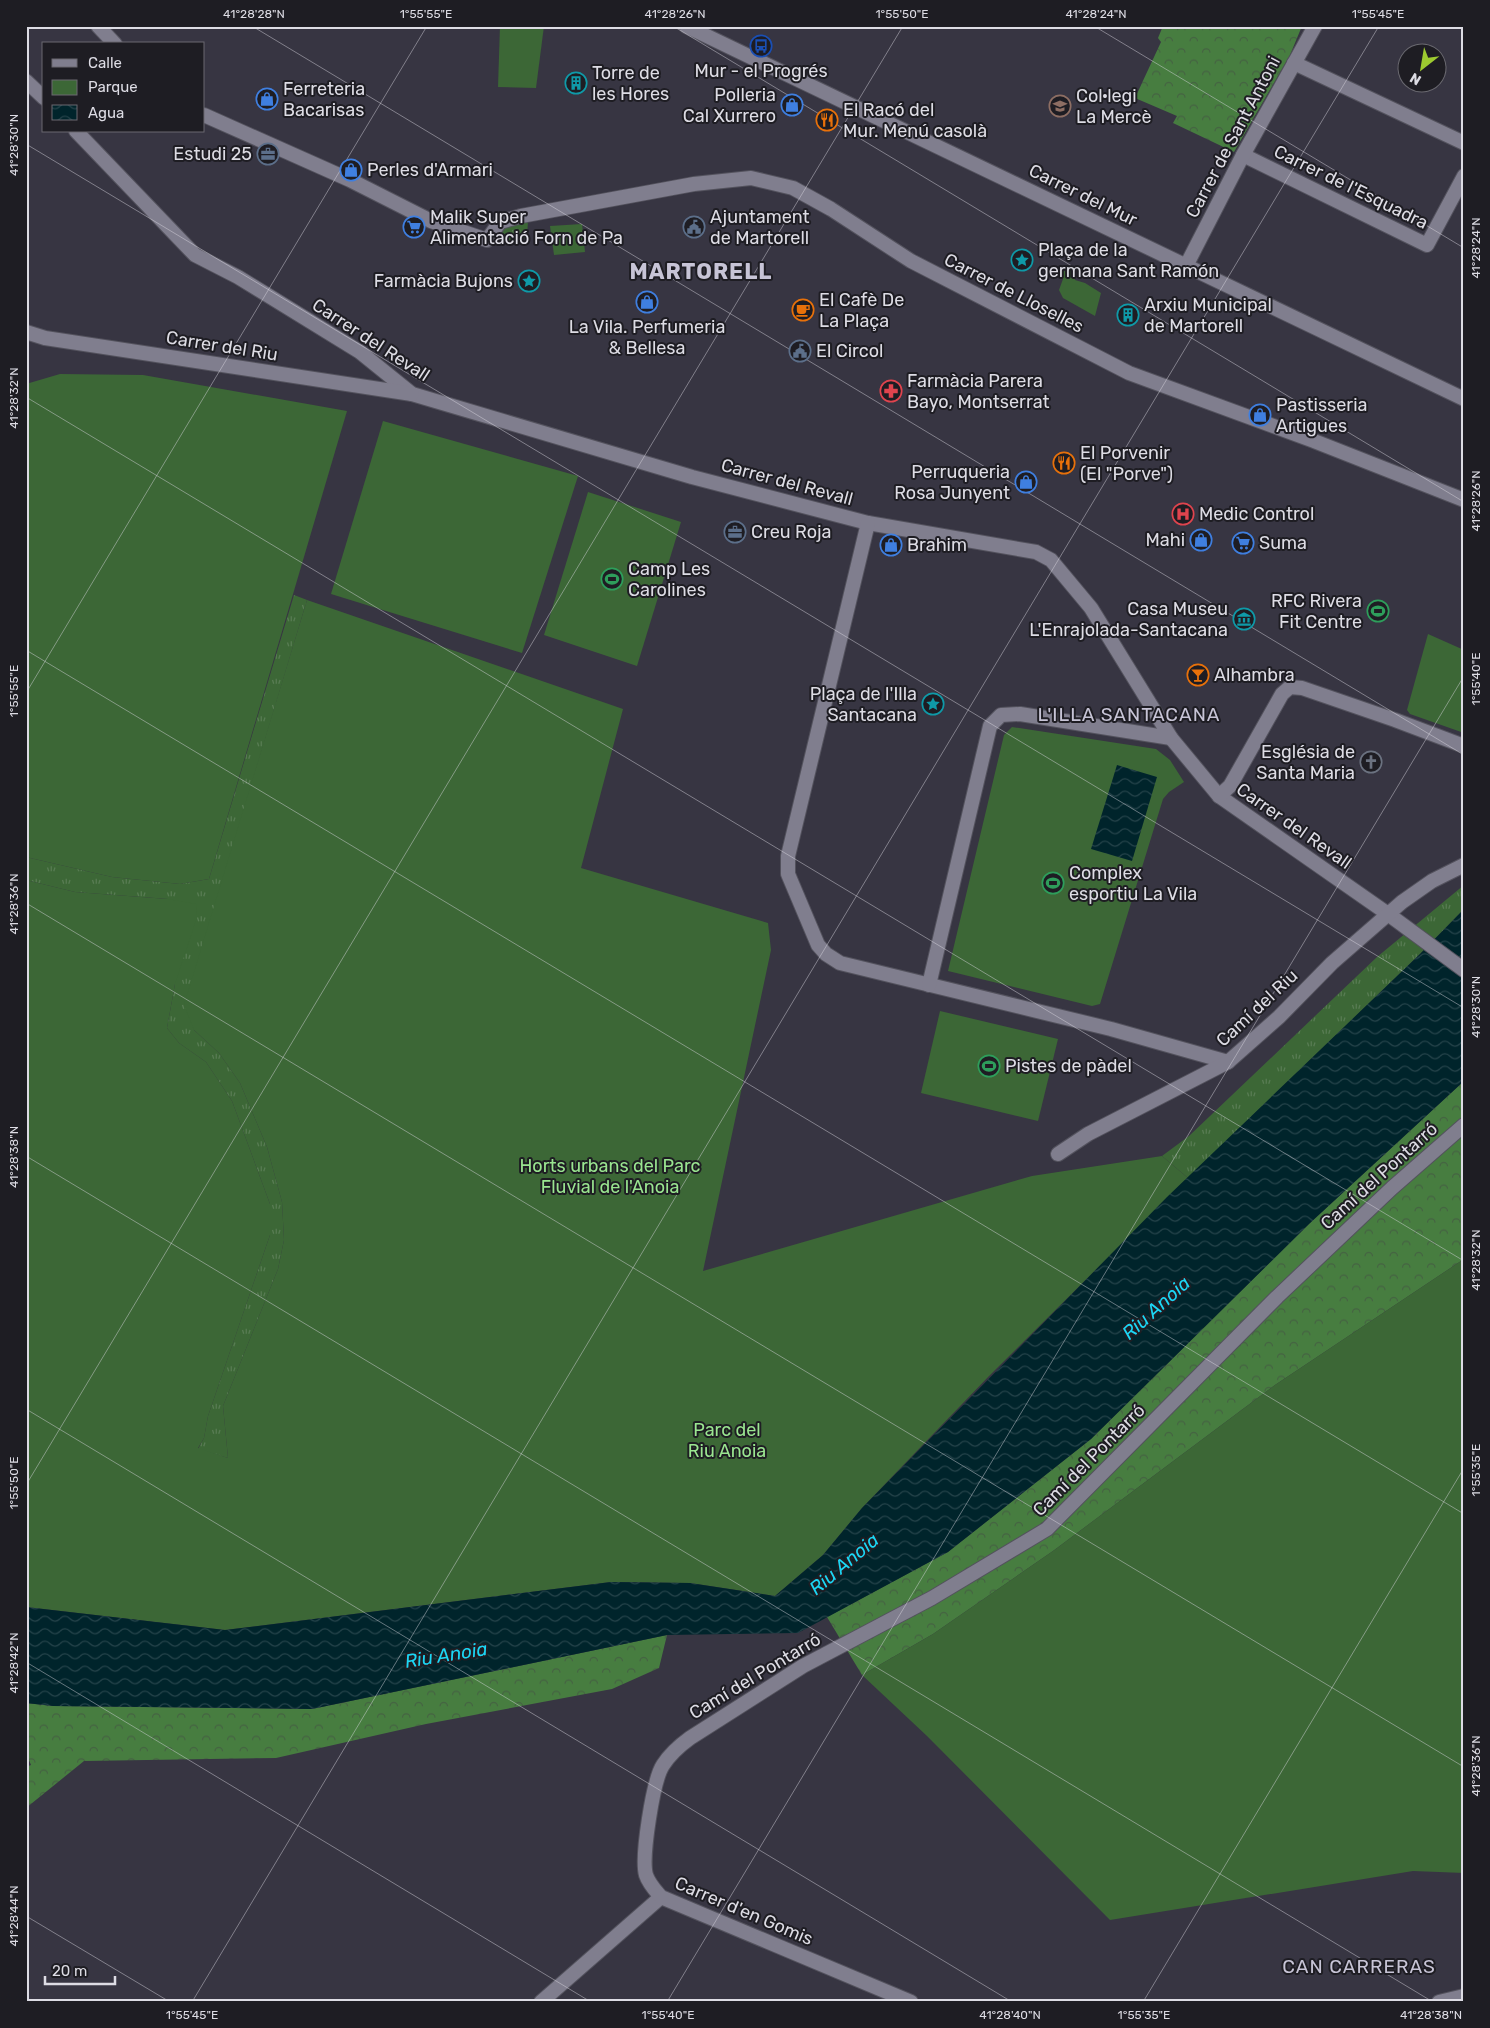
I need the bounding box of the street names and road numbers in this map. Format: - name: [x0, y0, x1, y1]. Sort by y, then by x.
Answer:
- street label: Carrer de Sant Antoni: [1181, 52, 1285, 222]
- street label: Carrer de l'Esquadra: [1270, 140, 1432, 234]
- street label: Carrer del Mur: [1025, 159, 1141, 231]
- street label: Carrer de Lloselles: [941, 248, 1087, 338]
- street label: Carrer del Revall: [308, 294, 434, 386]
- street label: Carrer del Riu: [165, 326, 279, 366]
- street label: Carrer del Revall: [719, 454, 855, 510]
- street label: Carrer del Revall: [1232, 778, 1356, 874]
- street label: Camí del Riu: [1212, 965, 1302, 1051]
- street label: Camí del Pontarró: [1316, 1118, 1442, 1234]
- street label: Camí del Pontarró: [1028, 1399, 1150, 1521]
- street label: Camí del Pontarró: [685, 1628, 825, 1724]
- street label: Carrer d'en Gomis: [672, 1872, 816, 1950]

